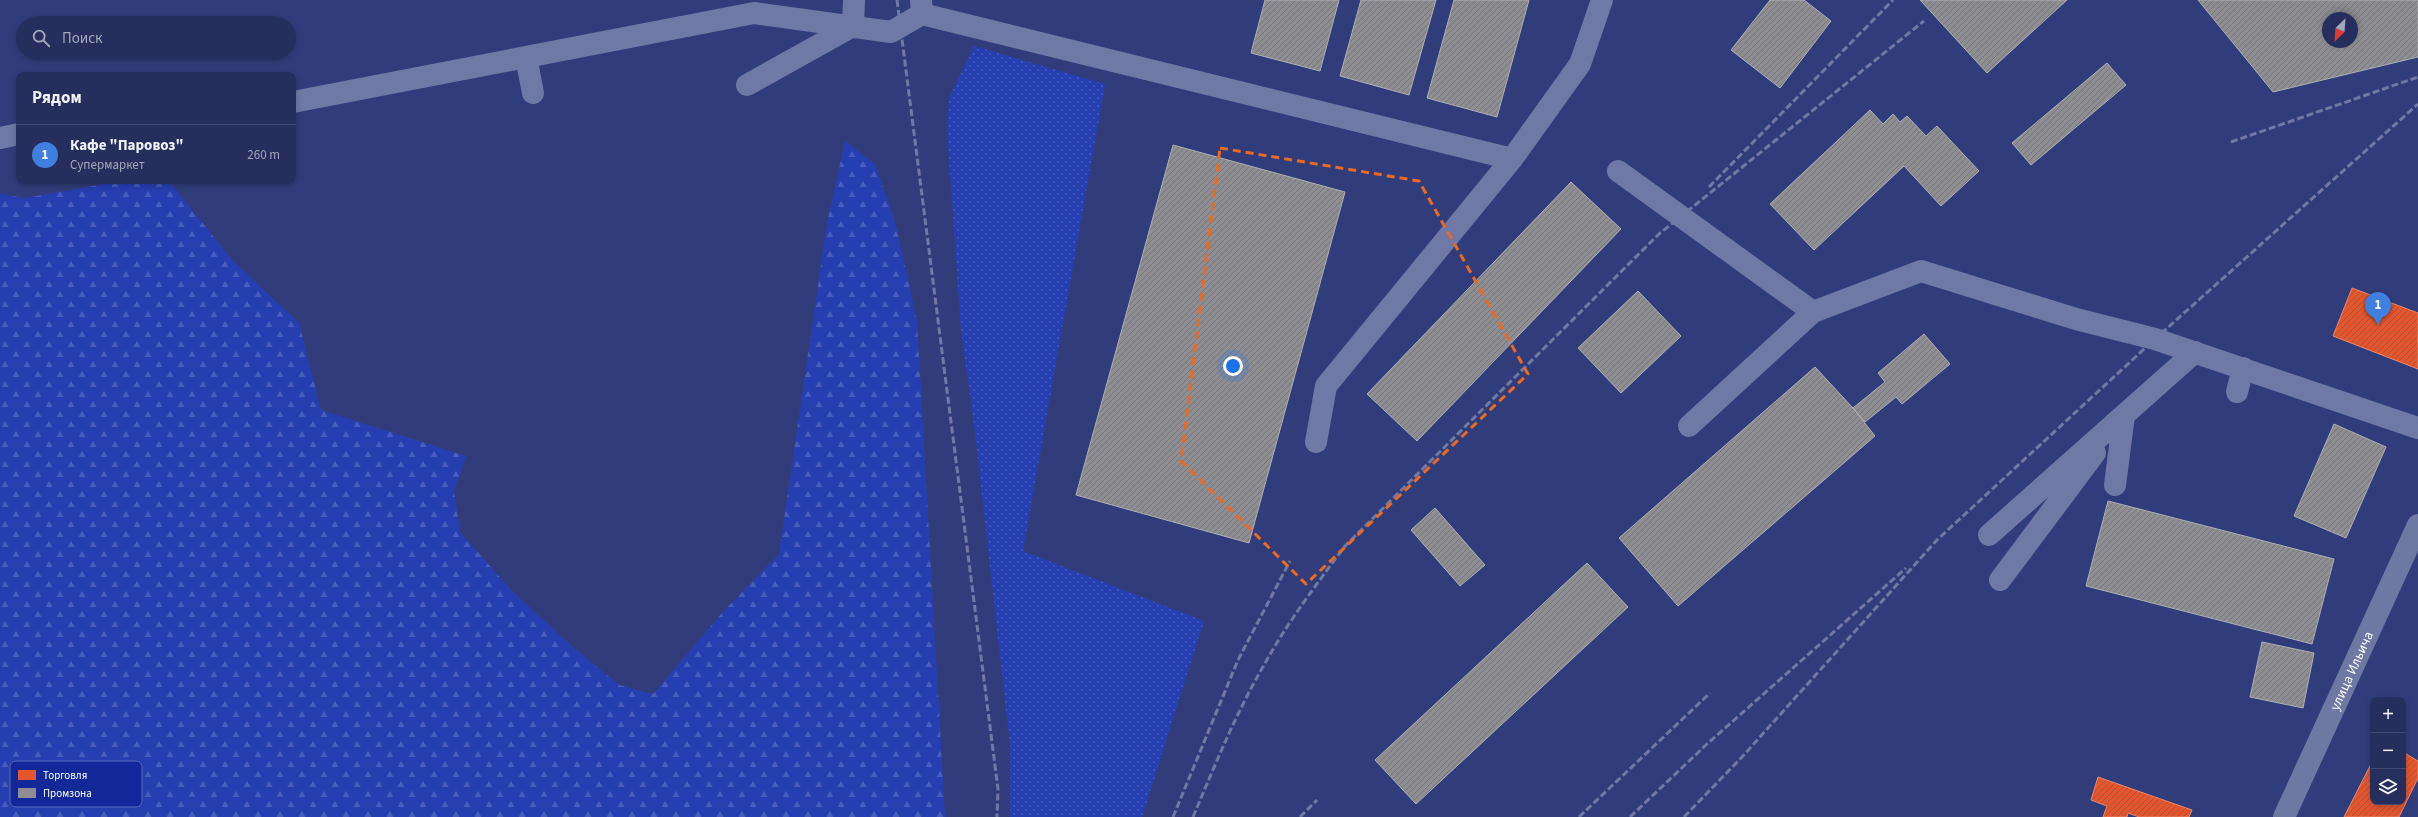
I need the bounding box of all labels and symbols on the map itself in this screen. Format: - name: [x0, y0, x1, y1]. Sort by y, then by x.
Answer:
- north arrow: [2322, 12, 2358, 48]
- pin: 1: [2365, 292, 2391, 325]
- your location: [1223, 356, 1243, 376]
- street label: улица Ильича: [2325, 628, 2379, 714]
- legend: [10, 761, 142, 807]
- text: Торговля: [43, 768, 87, 783]
- text: Промзона: [43, 786, 92, 801]

